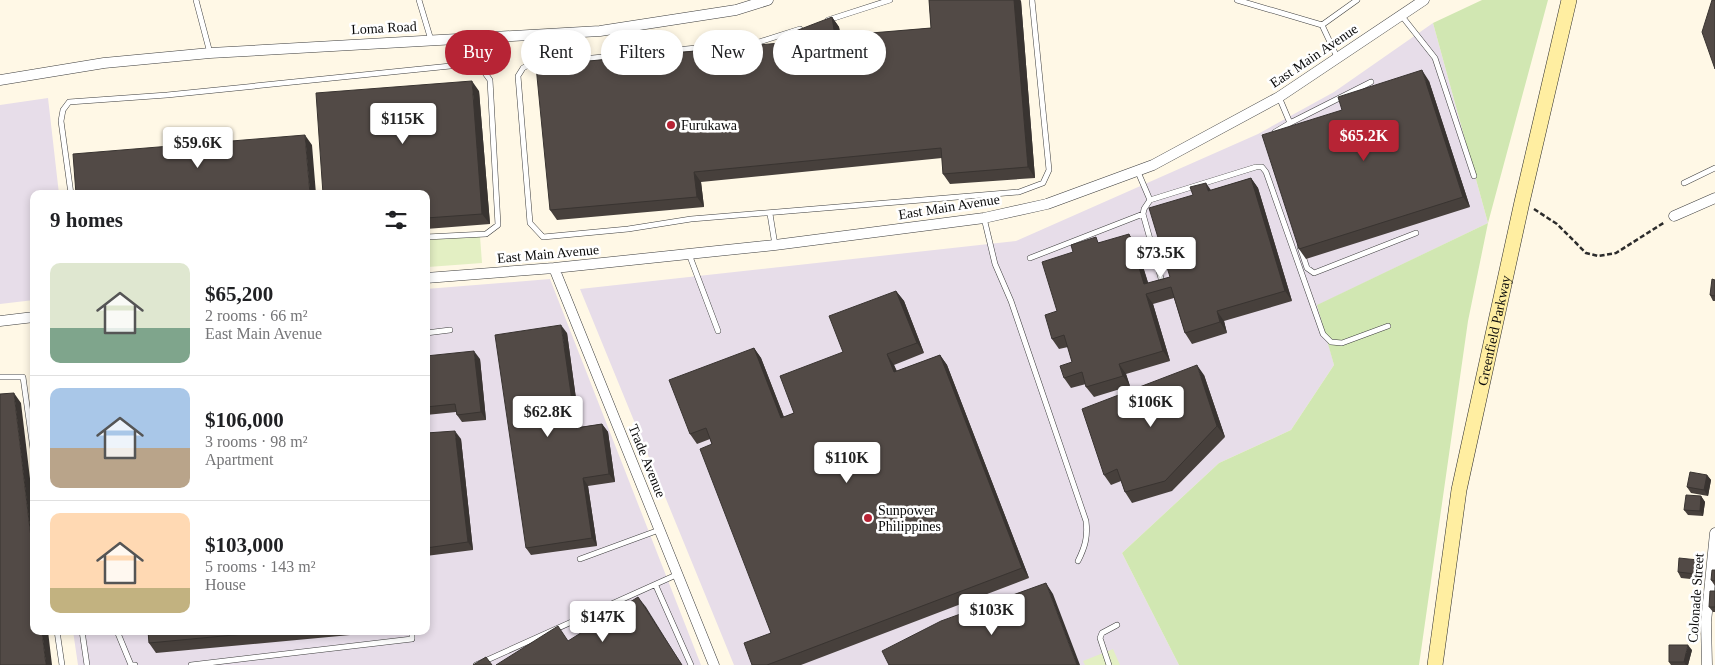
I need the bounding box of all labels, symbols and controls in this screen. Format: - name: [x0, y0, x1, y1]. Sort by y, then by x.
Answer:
- street label: Loma Road: [351, 19, 417, 37]
- street label: East Main Avenue: [1267, 21, 1361, 91]
- chip: Buy: [445, 30, 511, 75]
- chip: Rent: [521, 30, 591, 75]
- chip: Filters: [601, 30, 683, 75]
- chip: New: [693, 30, 763, 75]
- chip: Apartment: [773, 30, 886, 75]
- pin: $115K: [368, 102, 438, 145]
- text: $115K: [381, 110, 425, 127]
- place label: Furukawa: [681, 118, 738, 133]
- marker: Furukawa: [665, 119, 677, 131]
- pin: $65.2K: [1323, 120, 1405, 162]
- pin: $59.6K: [157, 126, 239, 169]
- text: $65.2K: [1340, 127, 1388, 144]
- text: $59.6K: [174, 134, 222, 151]
- street label: East Main Avenue: [897, 192, 1001, 222]
- icon: filters: [382, 206, 410, 234]
- text: 9 homes: [50, 208, 123, 232]
- pin: $73.5K: [1120, 236, 1202, 279]
- street label: East Main Avenue: [496, 242, 600, 266]
- text: $73.5K: [1137, 244, 1185, 261]
- street label: Greenfield Parkway: [1475, 274, 1513, 387]
- text: $65,200: [205, 282, 273, 306]
- icon: home: [90, 283, 150, 343]
- text: 2 rooms · 66 m²: [205, 307, 308, 324]
- text: East Main Avenue: [205, 325, 322, 342]
- pin: $106K: [1116, 386, 1186, 428]
- text: $106K: [1129, 393, 1173, 410]
- pin: $62.8K: [507, 396, 589, 438]
- text: $62.8K: [524, 403, 572, 420]
- icon: home: [90, 408, 150, 468]
- text: $106,000: [205, 408, 284, 432]
- street label: Trade Avenue: [626, 422, 668, 500]
- text: 3 rooms · 98 m²: [205, 433, 308, 450]
- pin: $110K: [812, 442, 882, 484]
- text: $110K: [825, 449, 869, 466]
- text: Apartment: [205, 451, 273, 468]
- place label: Sunpower Philippines: [878, 503, 941, 534]
- marker: Sunpower Philippines: [862, 512, 874, 524]
- icon: home: [90, 533, 150, 593]
- text: $103,000: [205, 533, 284, 557]
- street label: Colonade Street: [1685, 553, 1707, 643]
- text: 5 rooms · 143 m²: [205, 558, 316, 575]
- text: House: [205, 576, 246, 593]
- pin: $103K: [957, 594, 1027, 636]
- pin: $147K: [568, 600, 638, 643]
- text: $103K: [970, 601, 1014, 618]
- text: $147K: [581, 608, 625, 625]

